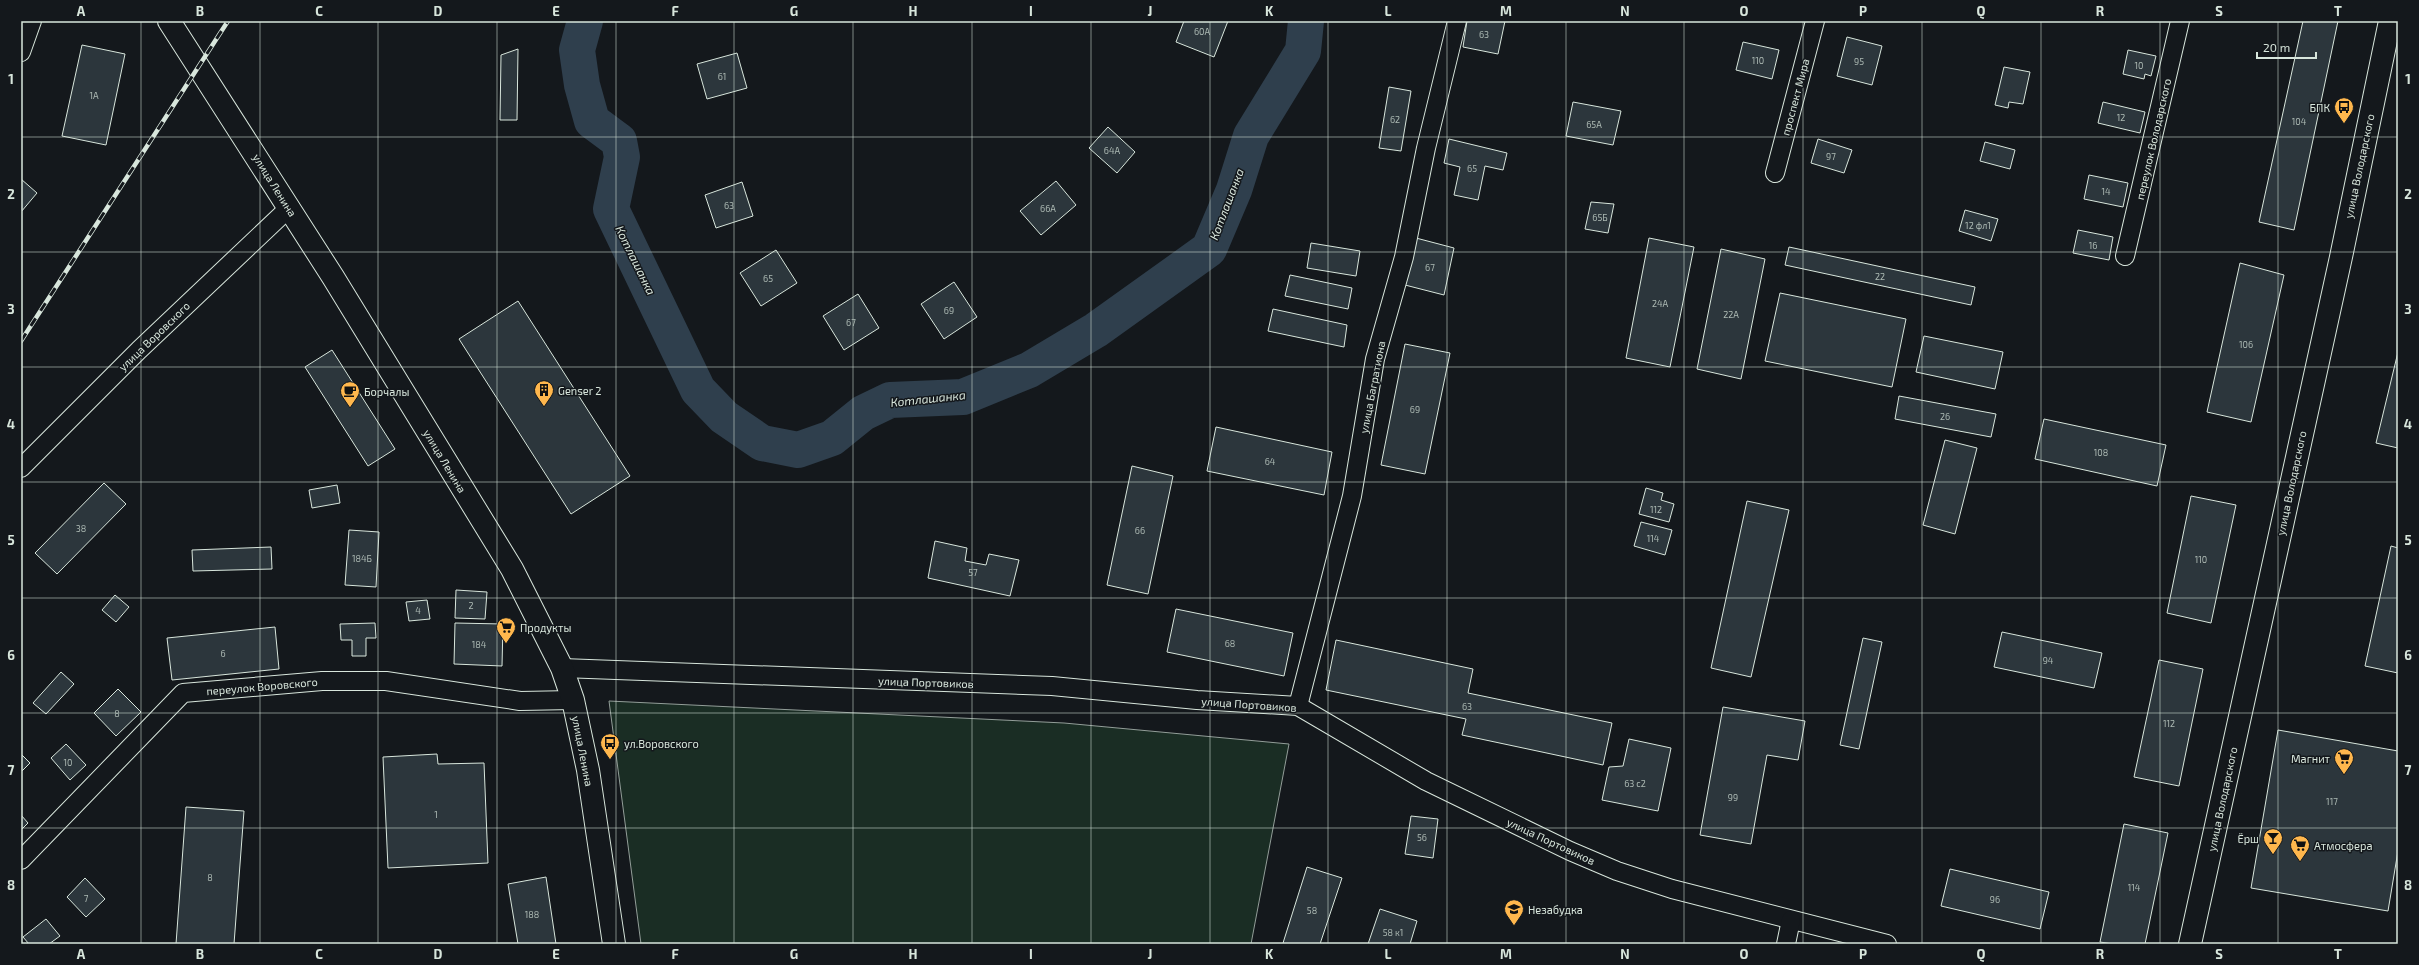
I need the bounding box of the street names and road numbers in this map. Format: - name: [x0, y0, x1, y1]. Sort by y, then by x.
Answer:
- street label: проспект Мира: [1778, 57, 1812, 137]
- street label: переулок Володарского: [2133, 77, 2174, 201]
- street label: улица Володарского: [2342, 113, 2377, 220]
- street label: улица Ленина: [250, 151, 299, 219]
- street label: улица Воровского: [116, 299, 193, 374]
- street label: улица Багратиона: [1357, 340, 1388, 435]
- street label: улица Ленина: [420, 427, 469, 496]
- street label: улица Володарского: [2274, 430, 2309, 537]
- street label: улица Портовиков: [878, 674, 974, 691]
- street label: переулок Воровского: [206, 675, 318, 698]
- street label: улица Портовиков: [1201, 694, 1297, 715]
- street label: улица Ленина: [569, 715, 596, 788]
- street label: улица Володарского: [2205, 746, 2240, 853]
- street label: улица Портовиков: [1505, 815, 1597, 868]

